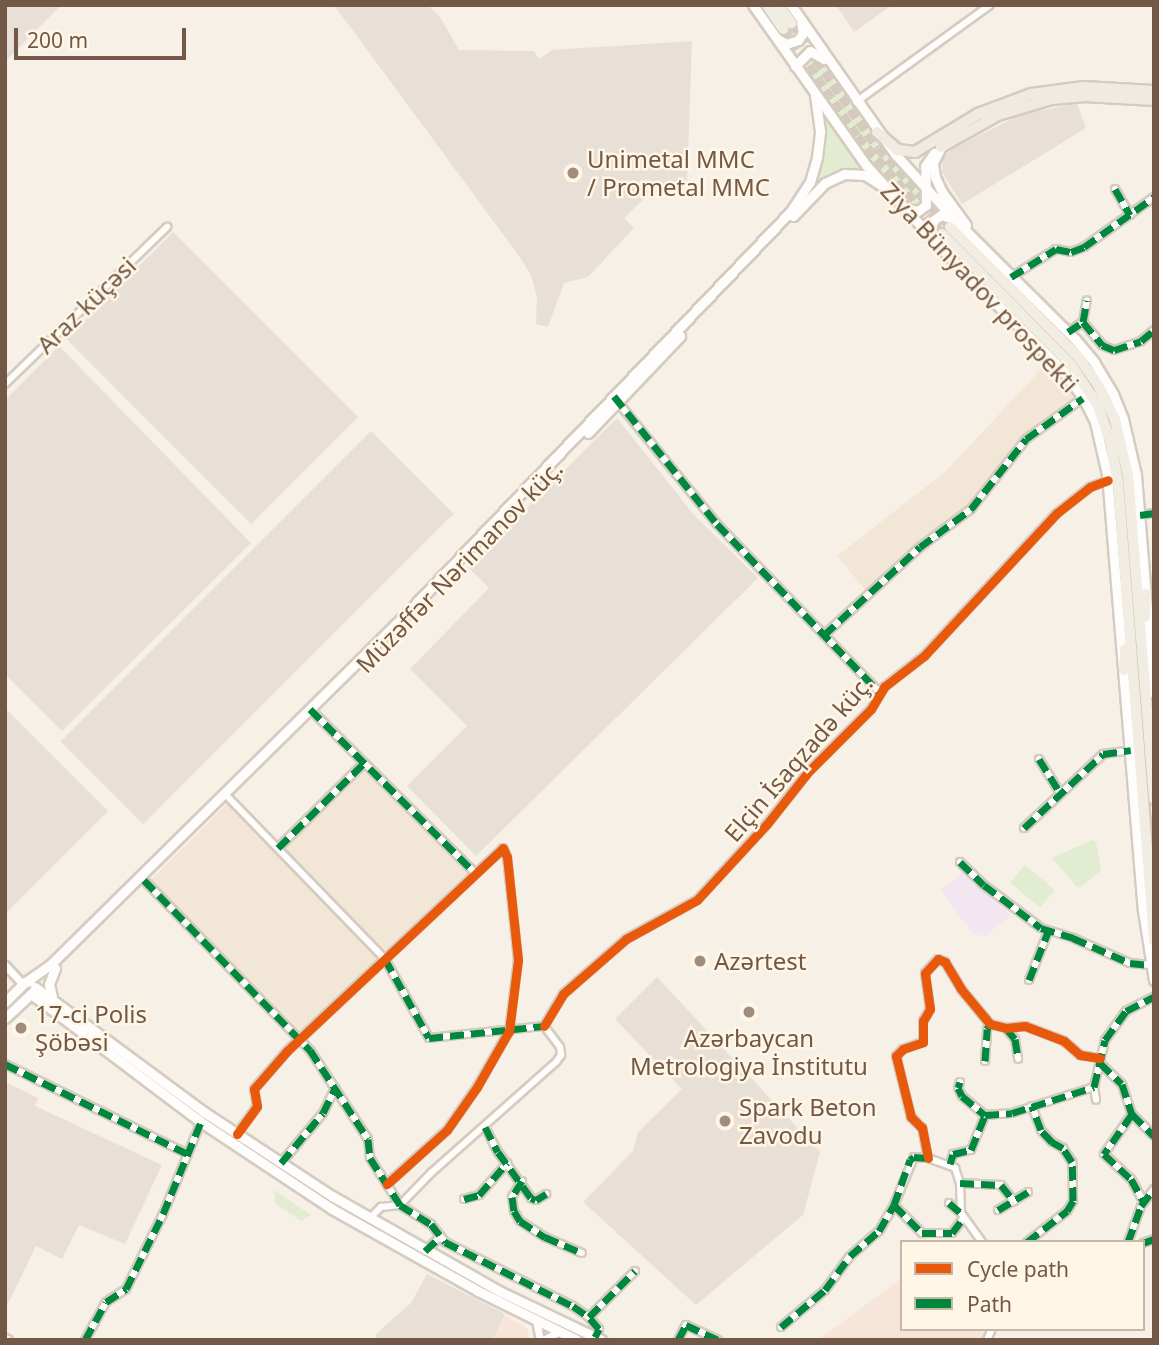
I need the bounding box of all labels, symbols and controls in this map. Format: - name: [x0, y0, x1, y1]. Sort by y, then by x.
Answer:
- scale bar: [18, 14, 189, 58]
- text: 200 m: [27, 26, 88, 54]
- place label: Unimetal MMC / Prometal MMC: [587, 145, 770, 201]
- marker: Unimetal MMC / Prometal MMC: [565, 165, 581, 181]
- street label: Ziya Bünyadov prospekti: [875, 176, 1085, 398]
- street label: Araz küçəsi: [31, 251, 141, 359]
- street label: Müzəffər Nərimanov küç.: [350, 454, 568, 678]
- street label: Elçin İsaqzadə küç.: [718, 669, 878, 847]
- place label: Azərtest: [714, 947, 806, 975]
- marker: Azərtest: [692, 953, 708, 969]
- place label: 17-ci Polis Şöbəsi: [35, 1000, 147, 1056]
- marker: Azərbaycan Metrologiya İnstitutu: [741, 1004, 757, 1020]
- marker: 17-ci Polis Şöbəsi: [13, 1020, 29, 1036]
- place label: Azərbaycan Metrologiya İnstitutu: [630, 1024, 868, 1080]
- place label: Spark Beton Zavodu: [739, 1093, 877, 1149]
- marker: Spark Beton Zavodu: [717, 1113, 733, 1129]
- legend: [900, 1240, 1145, 1331]
- text: Cycle path: [967, 1255, 1069, 1283]
- text: Path: [967, 1290, 1012, 1318]

